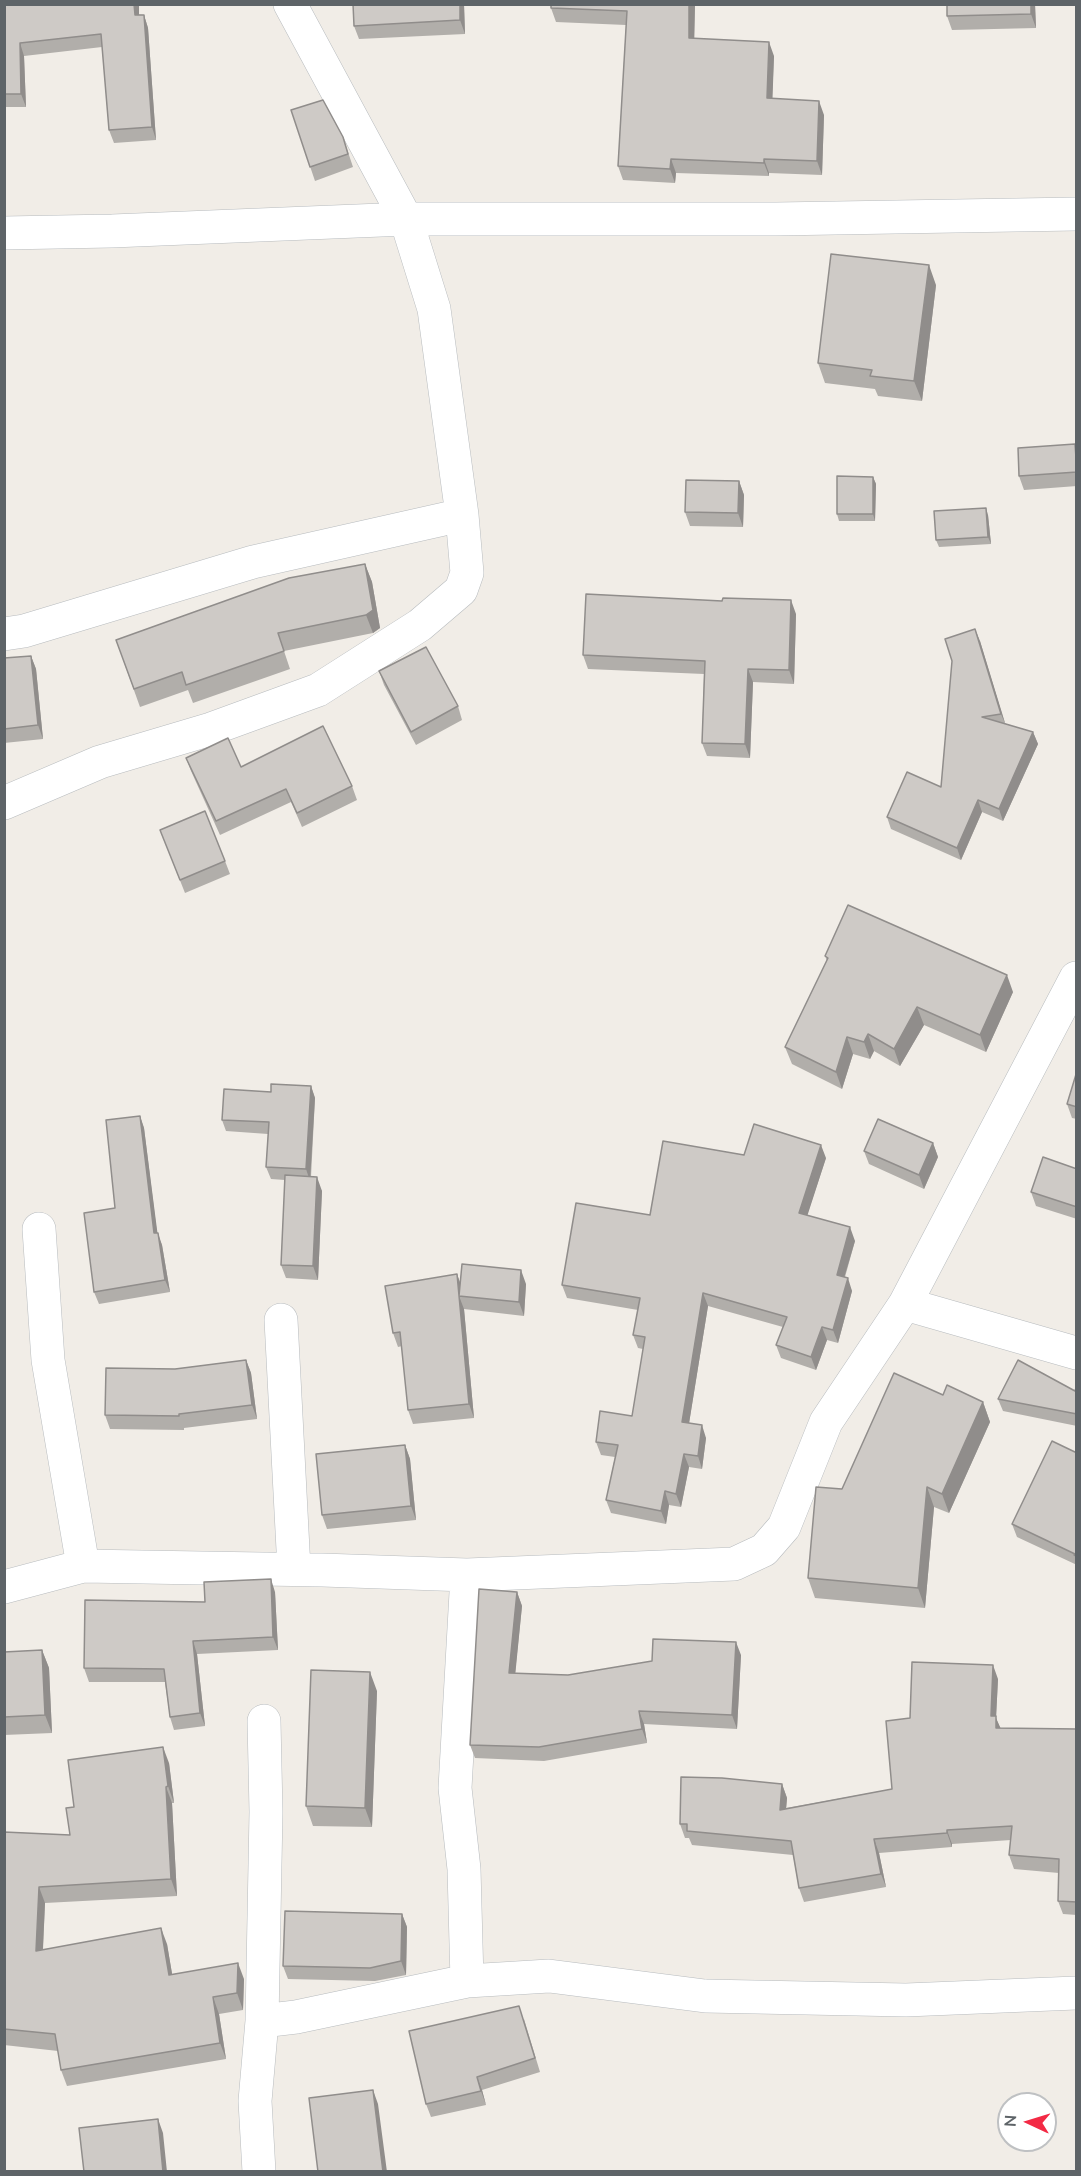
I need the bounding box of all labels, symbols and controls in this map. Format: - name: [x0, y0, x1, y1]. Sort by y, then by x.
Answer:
- north arrow: [997, 2092, 1057, 2152]
- text: N: [1000, 2114, 1022, 2128]

